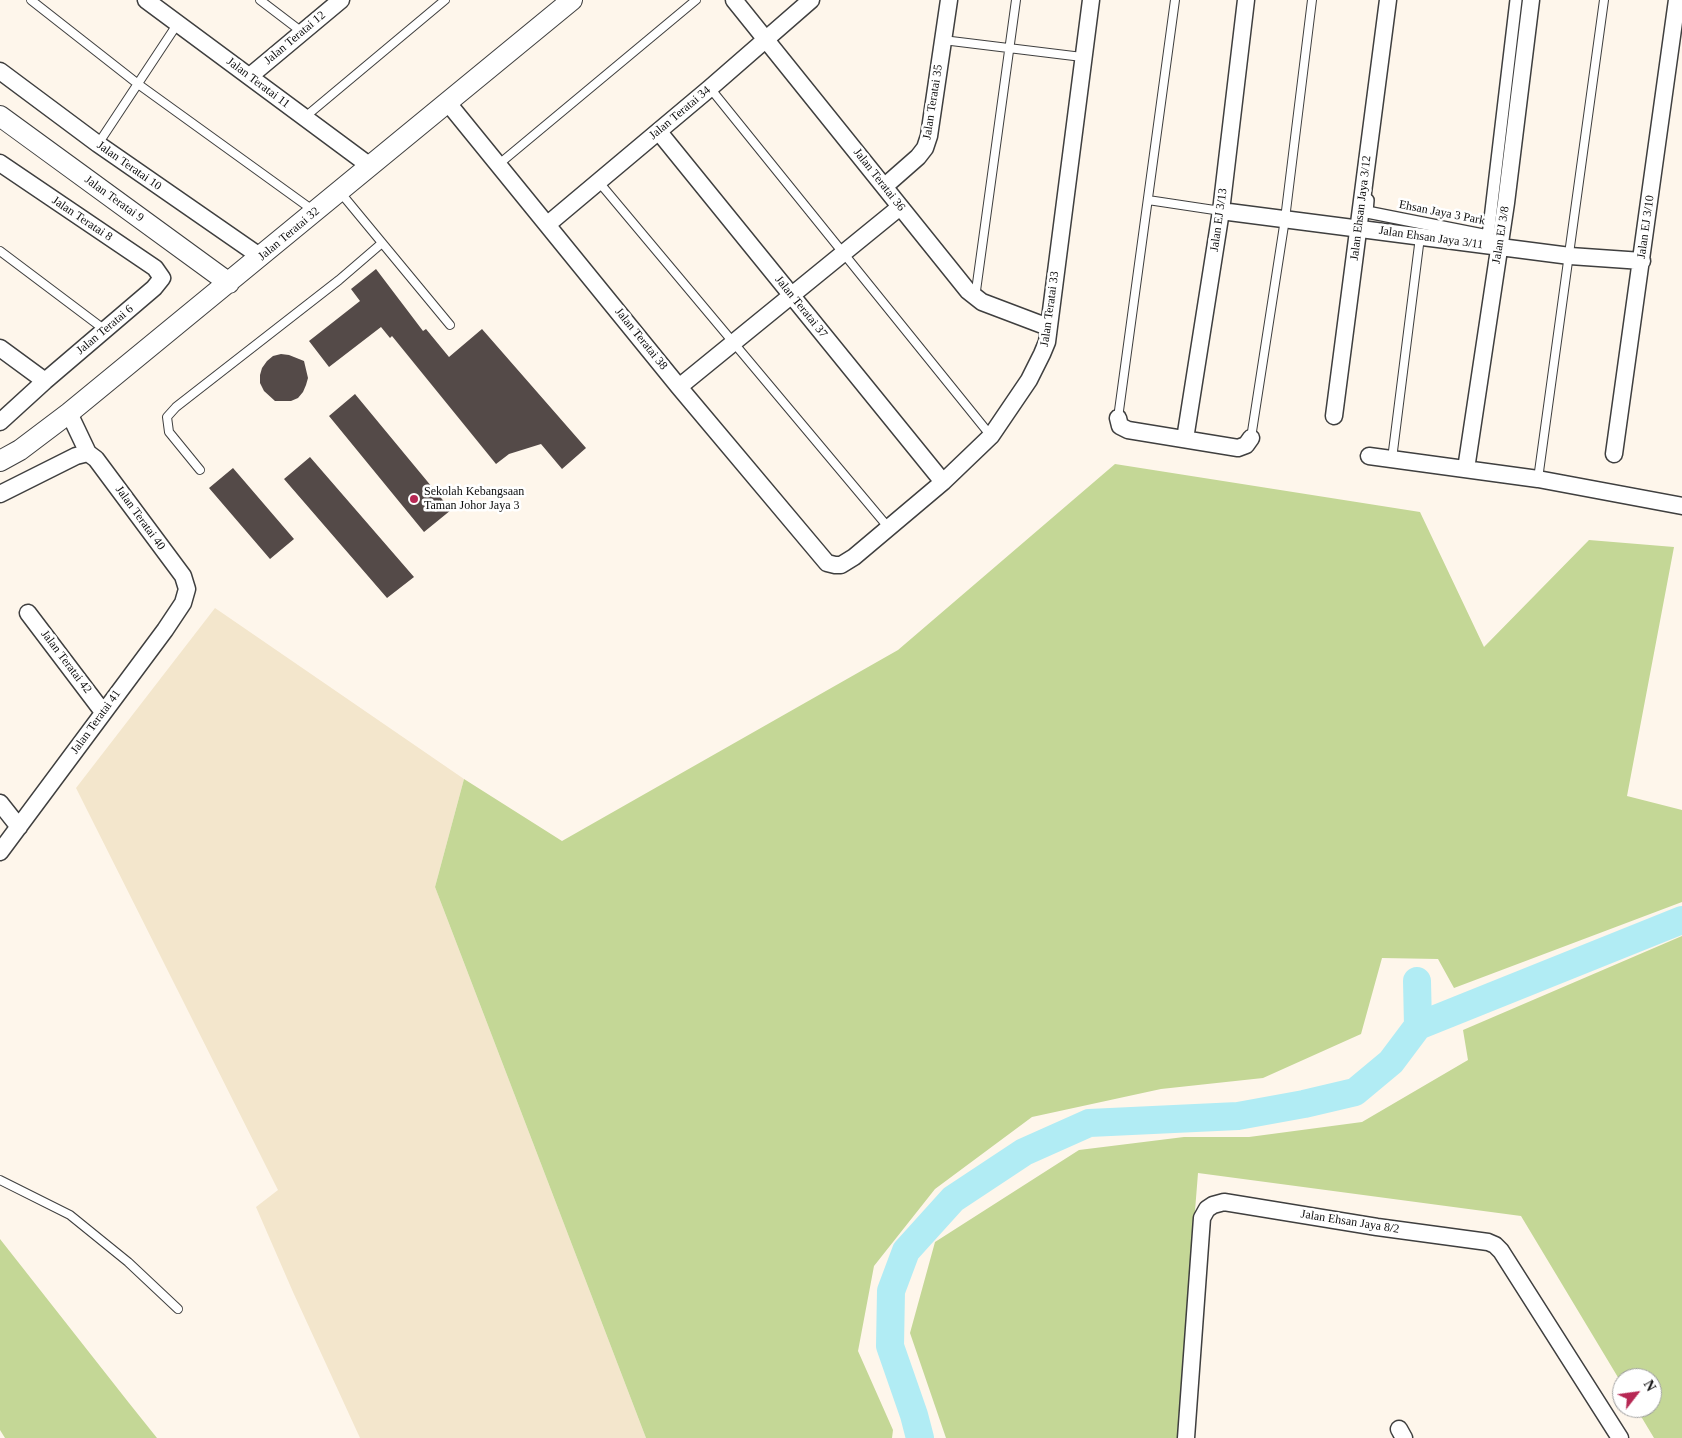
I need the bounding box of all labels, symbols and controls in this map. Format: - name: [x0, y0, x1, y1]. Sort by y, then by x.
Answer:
- street label: Jalan Teratai 12: [261, 8, 329, 68]
- street label: Jalan Teratai 11: [224, 55, 292, 111]
- street label: Jalan Teratai 35: [920, 63, 946, 141]
- street label: Jalan Teratai 34: [646, 83, 714, 143]
- street label: Jalan Teratai 10: [94, 138, 164, 194]
- street label: Jalan Teratai 36: [850, 146, 908, 214]
- street label: Jalan Ehsan Jaya 3/12: [1347, 155, 1375, 261]
- street label: Jalan Teratai 9: [82, 173, 146, 225]
- street label: Jalan EJ 3/13: [1207, 187, 1231, 253]
- street label: Jalan Teratai 8: [49, 194, 115, 244]
- street label: Jalan EJ 3/10: [1634, 194, 1658, 260]
- street label: Ehsan Jaya 3 Park: [1398, 198, 1486, 228]
- street label: Jalan Teratai 32: [255, 204, 323, 264]
- street label: Jalan EJ 3/8: [1489, 205, 1513, 265]
- street label: Jalan Ehsan Jaya 3/11: [1378, 224, 1484, 252]
- street label: Jalan Teratai 33: [1038, 270, 1062, 348]
- street label: Jalan Teratai 37: [772, 273, 830, 341]
- street label: Jalan Teratai 6: [74, 302, 136, 358]
- street label: Jalan Teratai 38: [612, 305, 670, 373]
- street label: Jalan Teratai 40: [112, 483, 168, 553]
- place label: Sekolah Kebangsaan Taman Johor Jaya 3: [424, 485, 524, 513]
- marker: Sekolah Kebangsaan Taman Johor Jaya 3: [408, 493, 420, 505]
- street label: Jalan Teratai 42: [37, 627, 95, 697]
- street label: Jalan Teratai 41: [68, 687, 124, 757]
- street label: Jalan Ehsan Jaya 8/2: [1300, 1207, 1400, 1237]
- north arrow: [1612, 1368, 1662, 1418]
- text: N: [1641, 1378, 1659, 1394]

